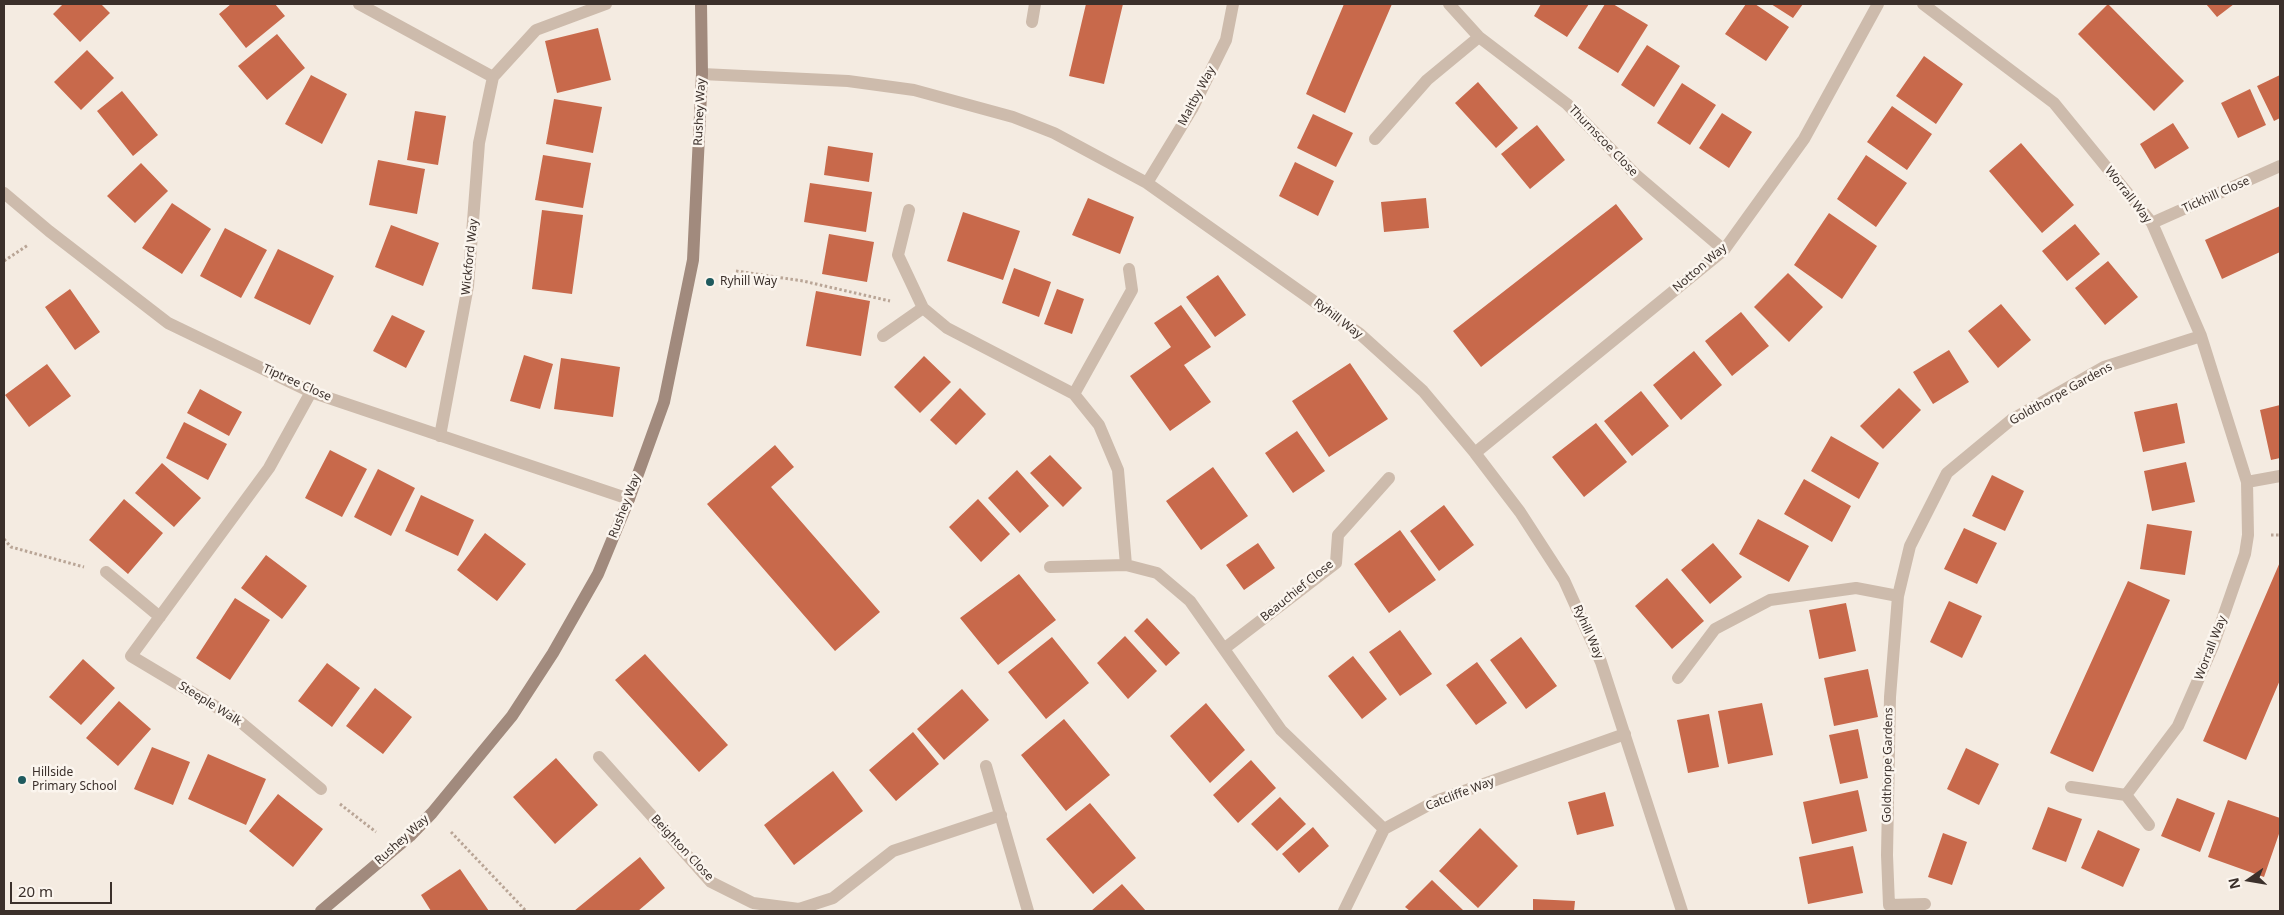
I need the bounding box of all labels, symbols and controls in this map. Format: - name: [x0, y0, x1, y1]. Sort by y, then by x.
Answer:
- street label: Maltby Way: [1175, 64, 1219, 128]
- street label: Rushey Way: [691, 78, 709, 146]
- street label: Thurnscoe Close: [1566, 103, 1640, 179]
- street label: Worrall Way: [2101, 164, 2155, 226]
- street label: Tickhill Close: [2180, 174, 2252, 216]
- street label: Wickford Way: [459, 218, 481, 296]
- street label: Notton Way: [1670, 241, 1730, 295]
- place label: Ryhill Way: [720, 275, 777, 289]
- marker: Ryhill Way: [704, 276, 716, 288]
- street label: Ryhill Way: [1311, 296, 1365, 342]
- street label: Goldthorpe Gardens: [2007, 360, 2115, 428]
- street label: Tiptree Close: [261, 362, 333, 404]
- street label: Rushey Way: [606, 472, 644, 540]
- street label: Beauchief Close: [1258, 557, 1336, 625]
- street label: Ryhill Way: [1570, 603, 1606, 661]
- street label: Worrall Way: [2192, 614, 2230, 682]
- street label: Steeple Walk: [176, 679, 244, 729]
- street label: Goldthorpe Gardens: [1880, 707, 1896, 823]
- place label: Hillside Primary School: [32, 766, 117, 794]
- marker: Hillside Primary School: [16, 774, 28, 786]
- street label: Catcliffe Way: [1424, 774, 1496, 814]
- street label: Rushey Way: [372, 812, 432, 868]
- street label: Beighton Close: [648, 812, 716, 884]
- north arrow: [2224, 855, 2274, 905]
- scale bar: [12, 872, 115, 904]
- text: N: [2223, 876, 2244, 891]
- text: 20 m: [18, 881, 53, 901]

